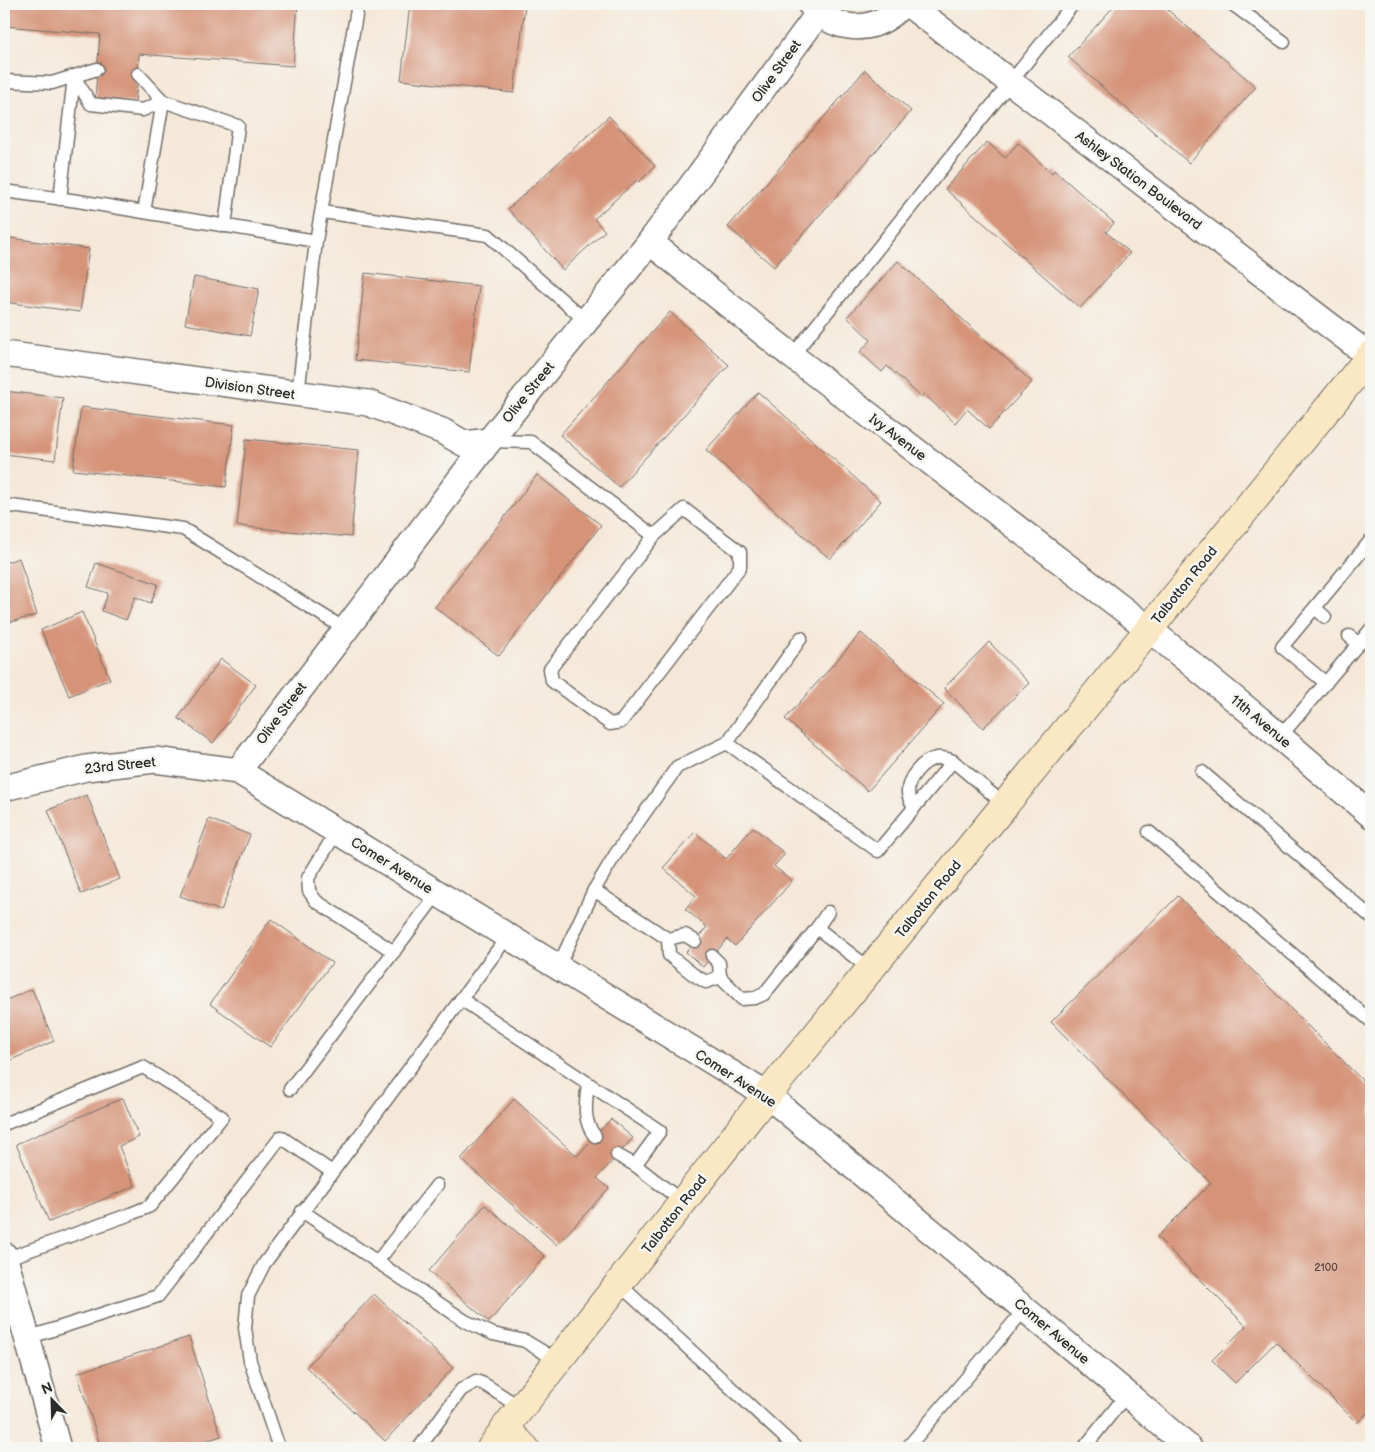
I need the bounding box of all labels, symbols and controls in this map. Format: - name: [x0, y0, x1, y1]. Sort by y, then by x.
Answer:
- street label: Olive Street: [748, 36, 805, 106]
- street label: Ashley Station Boulevard: [1072, 127, 1205, 234]
- street label: Olive Street: [499, 358, 559, 426]
- street label: Division Street: [204, 374, 297, 403]
- street label: Ivy Avenue: [866, 410, 930, 465]
- street label: Talbotton Road: [1148, 543, 1221, 628]
- street label: Olive Street: [253, 678, 311, 748]
- street label: 11th Avenue: [1227, 691, 1294, 752]
- street label: 23rd Street: [84, 753, 157, 778]
- street label: Comer Avenue: [348, 833, 436, 897]
- street label: Talbotton Road: [892, 857, 965, 942]
- street label: Comer Avenue: [692, 1046, 780, 1111]
- street label: Talbotton Road: [638, 1172, 710, 1257]
- house number: 2100: [1314, 1261, 1338, 1274]
- street label: Comer Avenue: [1010, 1295, 1093, 1368]
- north arrow: [28, 1374, 78, 1424]
- text: N: [39, 1379, 55, 1398]

